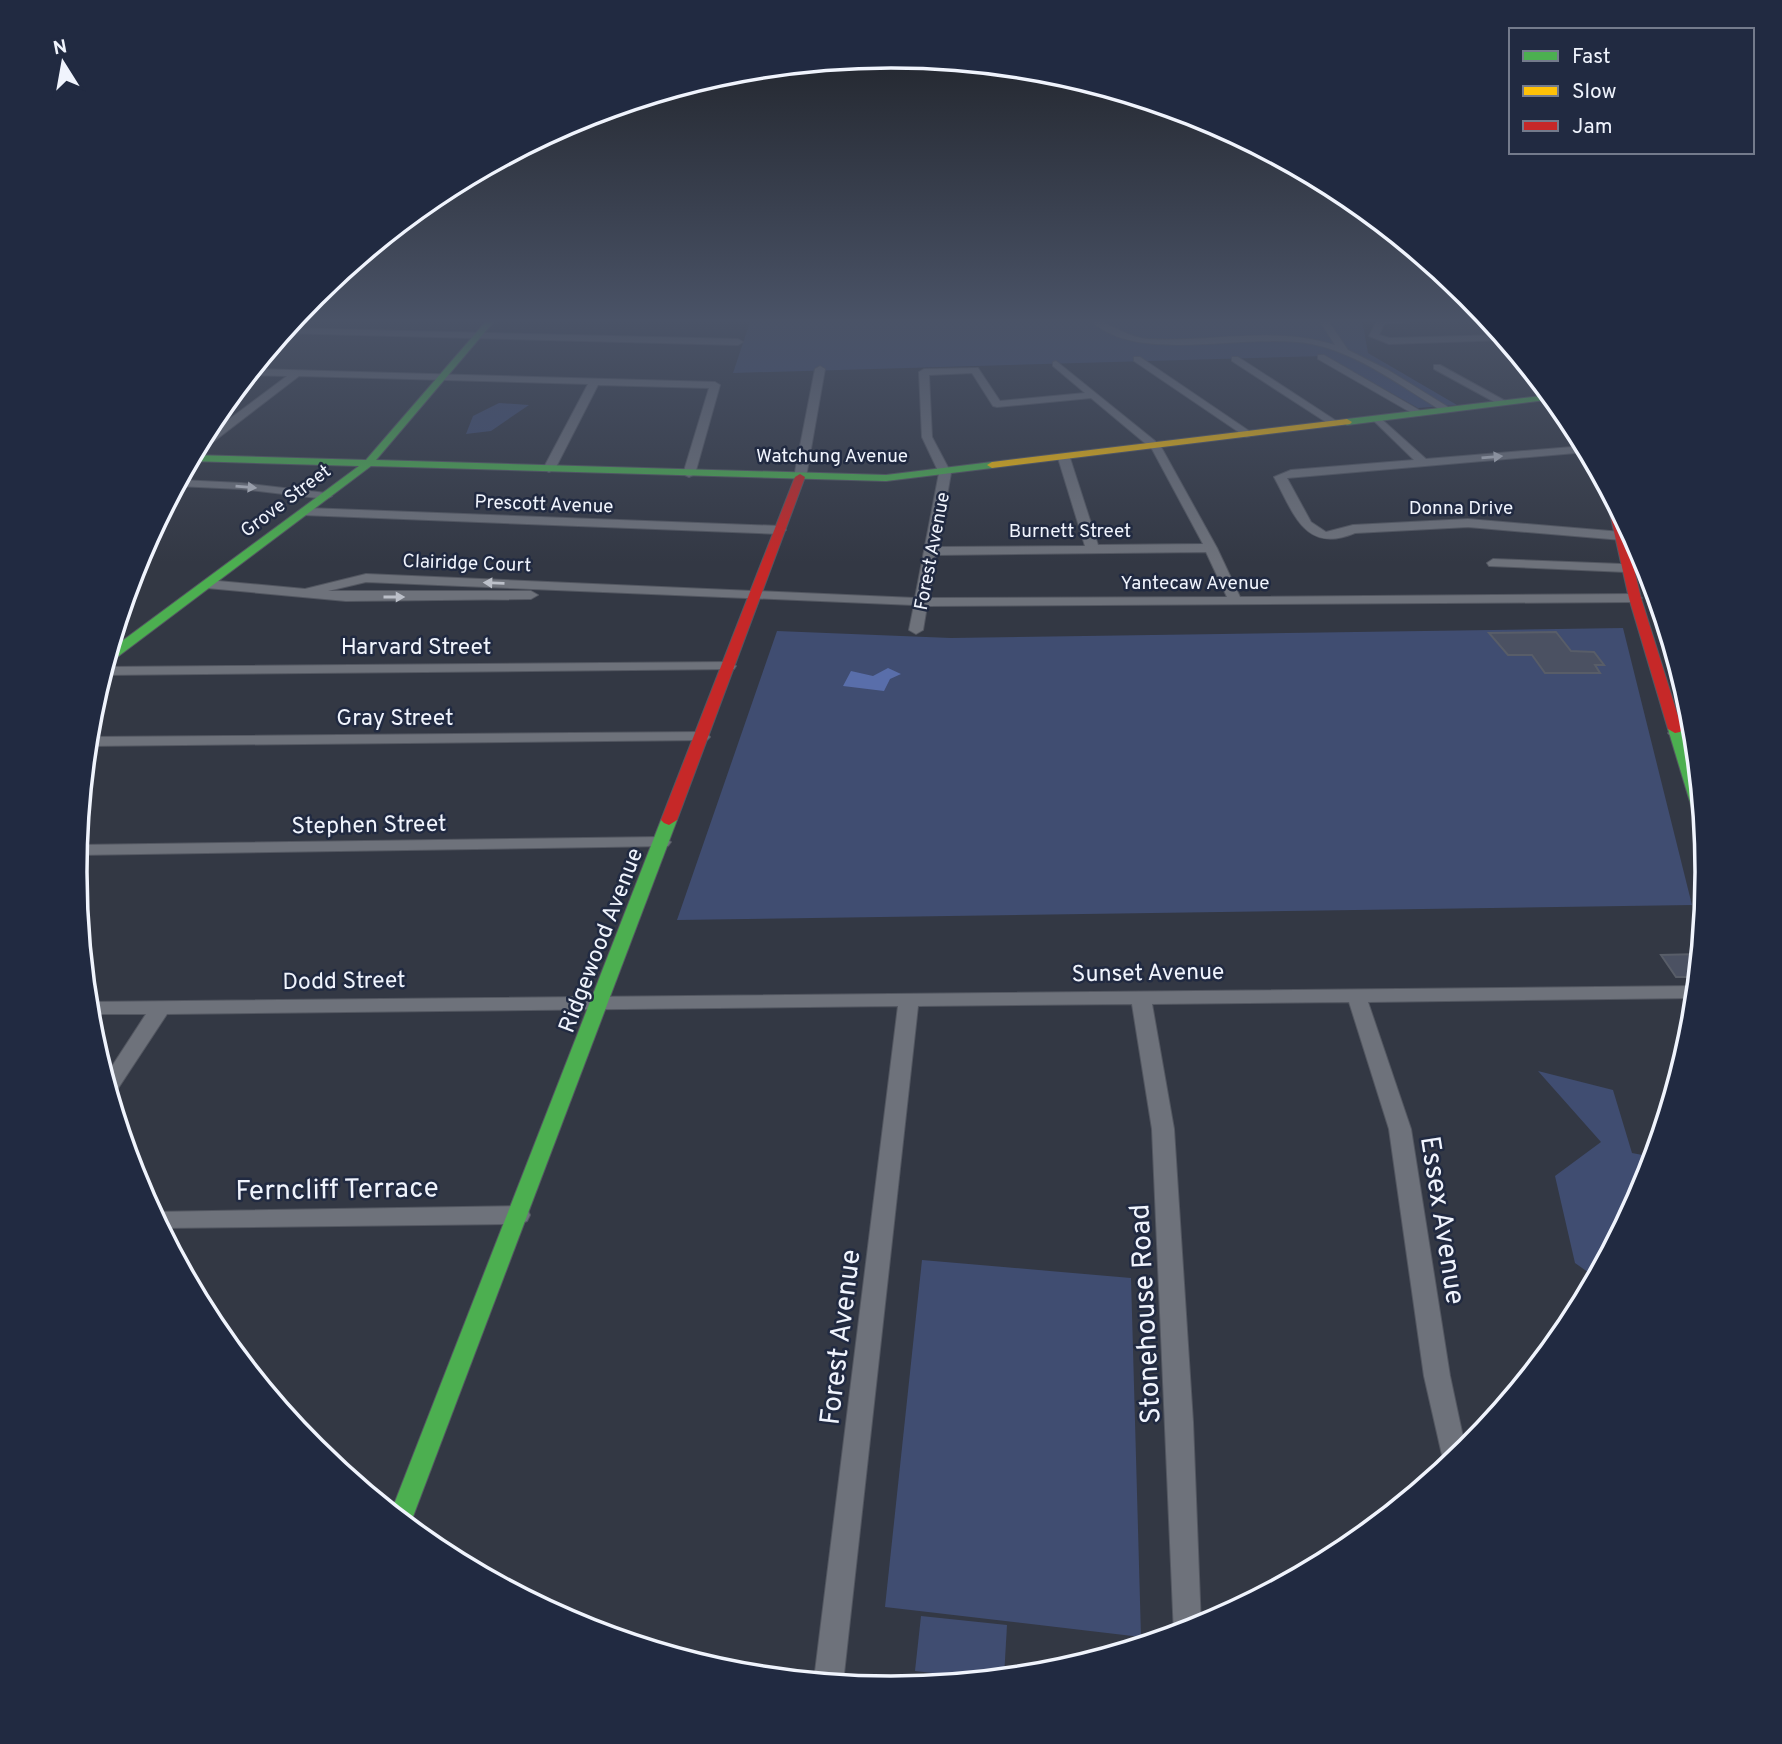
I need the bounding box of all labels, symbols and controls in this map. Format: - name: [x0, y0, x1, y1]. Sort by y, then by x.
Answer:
- north arrow: [28, 28, 98, 98]
- legend: [1509, 28, 1754, 154]
- text: N: [51, 35, 69, 61]
- text: Fast: [1572, 44, 1611, 71]
- text: Slow: [1572, 79, 1617, 106]
- text: Jam: [1572, 114, 1613, 141]
- street label: Watchung Avenue: [756, 445, 908, 469]
- one-way arrow: [1481, 451, 1503, 462]
- street label: Grove Street: [236, 460, 336, 543]
- one-way arrow: [235, 482, 257, 493]
- street label: Forest Avenue: [910, 490, 956, 612]
- street label: Prescott Avenue: [474, 491, 614, 519]
- street label: Donna Drive: [1409, 497, 1513, 521]
- street label: Burnett Street: [1009, 520, 1131, 544]
- street label: Clairidge Court: [402, 550, 532, 578]
- street label: Yantecaw Avenue: [1121, 572, 1269, 596]
- one-way arrow: [483, 577, 505, 588]
- one-way arrow: [383, 591, 405, 603]
- street label: Harvard Street: [341, 634, 491, 663]
- street label: Gray Street: [336, 705, 454, 734]
- street label: Stephen Street: [291, 811, 447, 842]
- street label: Ridgewood Avenue: [554, 844, 651, 1038]
- street label: Sunset Avenue: [1071, 959, 1225, 990]
- street label: Dodd Street: [282, 967, 406, 998]
- street label: Essex Avenue: [1410, 1134, 1472, 1307]
- street label: Ferncliff Terrace: [235, 1171, 439, 1211]
- street label: Stonehouse Road: [1123, 1203, 1171, 1425]
- street label: Forest Avenue: [813, 1248, 871, 1427]

